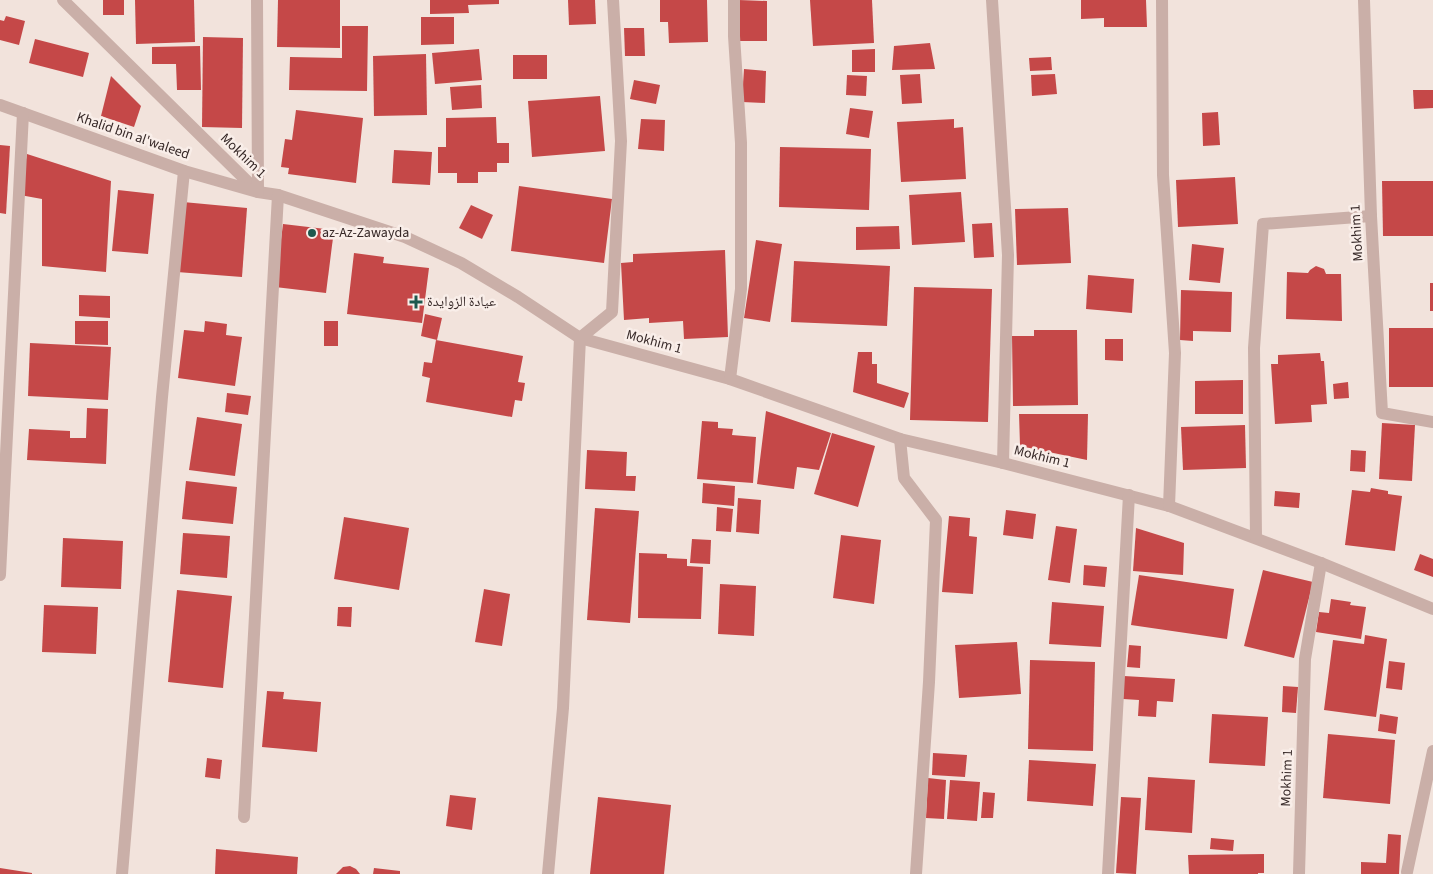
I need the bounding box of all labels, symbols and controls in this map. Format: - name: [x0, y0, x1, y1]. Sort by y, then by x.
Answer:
- street label: Khalid bin al'waleed: [74, 107, 192, 165]
- street label: Mokhim 1: [216, 129, 271, 183]
- street label: Mokhim 1: [1346, 204, 1368, 262]
- place label: az-Az-Zawayda: [322, 223, 409, 243]
- marker: az-Az-Zawayda: [306, 227, 318, 239]
- place label: عيادة الزوايدة: [427, 292, 496, 312]
- marker: عيادة الزوايدة: [409, 295, 423, 309]
- street label: Mokhim 1: [624, 325, 684, 359]
- street label: Mokhim 1: [1012, 440, 1072, 474]
- street label: Mokhim 1: [1276, 749, 1298, 807]

